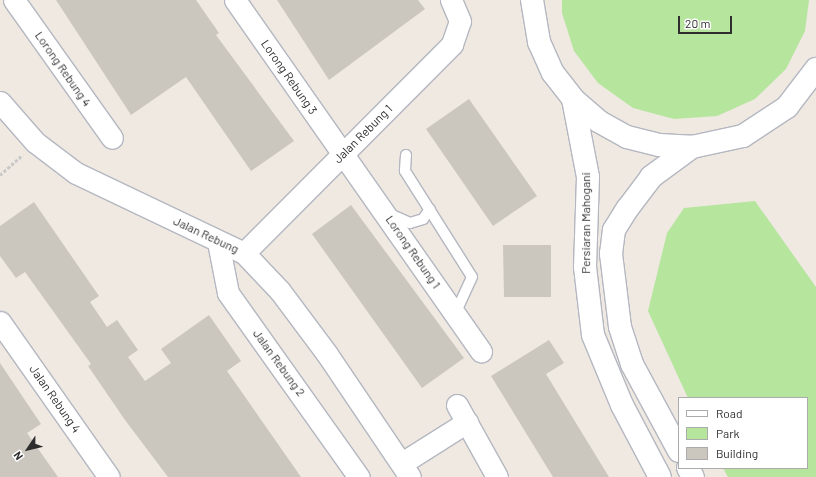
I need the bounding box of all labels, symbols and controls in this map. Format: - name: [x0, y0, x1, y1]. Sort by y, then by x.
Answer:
- scale bar: [680, 8, 734, 34]
- text: 20 m: [685, 16, 711, 30]
- street label: Lorong Rebung 4: [32, 29, 94, 109]
- street label: Lorong Rebung 3: [258, 37, 320, 117]
- street label: Jalan Rebung 1: [331, 102, 395, 166]
- street label: Persiaran Mahogani: [579, 172, 593, 274]
- street label: Lorong Rebung 1: [383, 213, 443, 291]
- street label: Jalan Rebung: [171, 214, 241, 256]
- street label: Jalan Rebung 2: [250, 327, 308, 399]
- street label: Jalan Rebung 4: [26, 362, 84, 436]
- legend: [678, 397, 808, 469]
- text: Road: [716, 406, 743, 420]
- text: Park: [716, 426, 740, 440]
- north arrow: [8, 429, 48, 469]
- text: Building: [716, 446, 758, 460]
- text: N: [10, 449, 25, 463]

